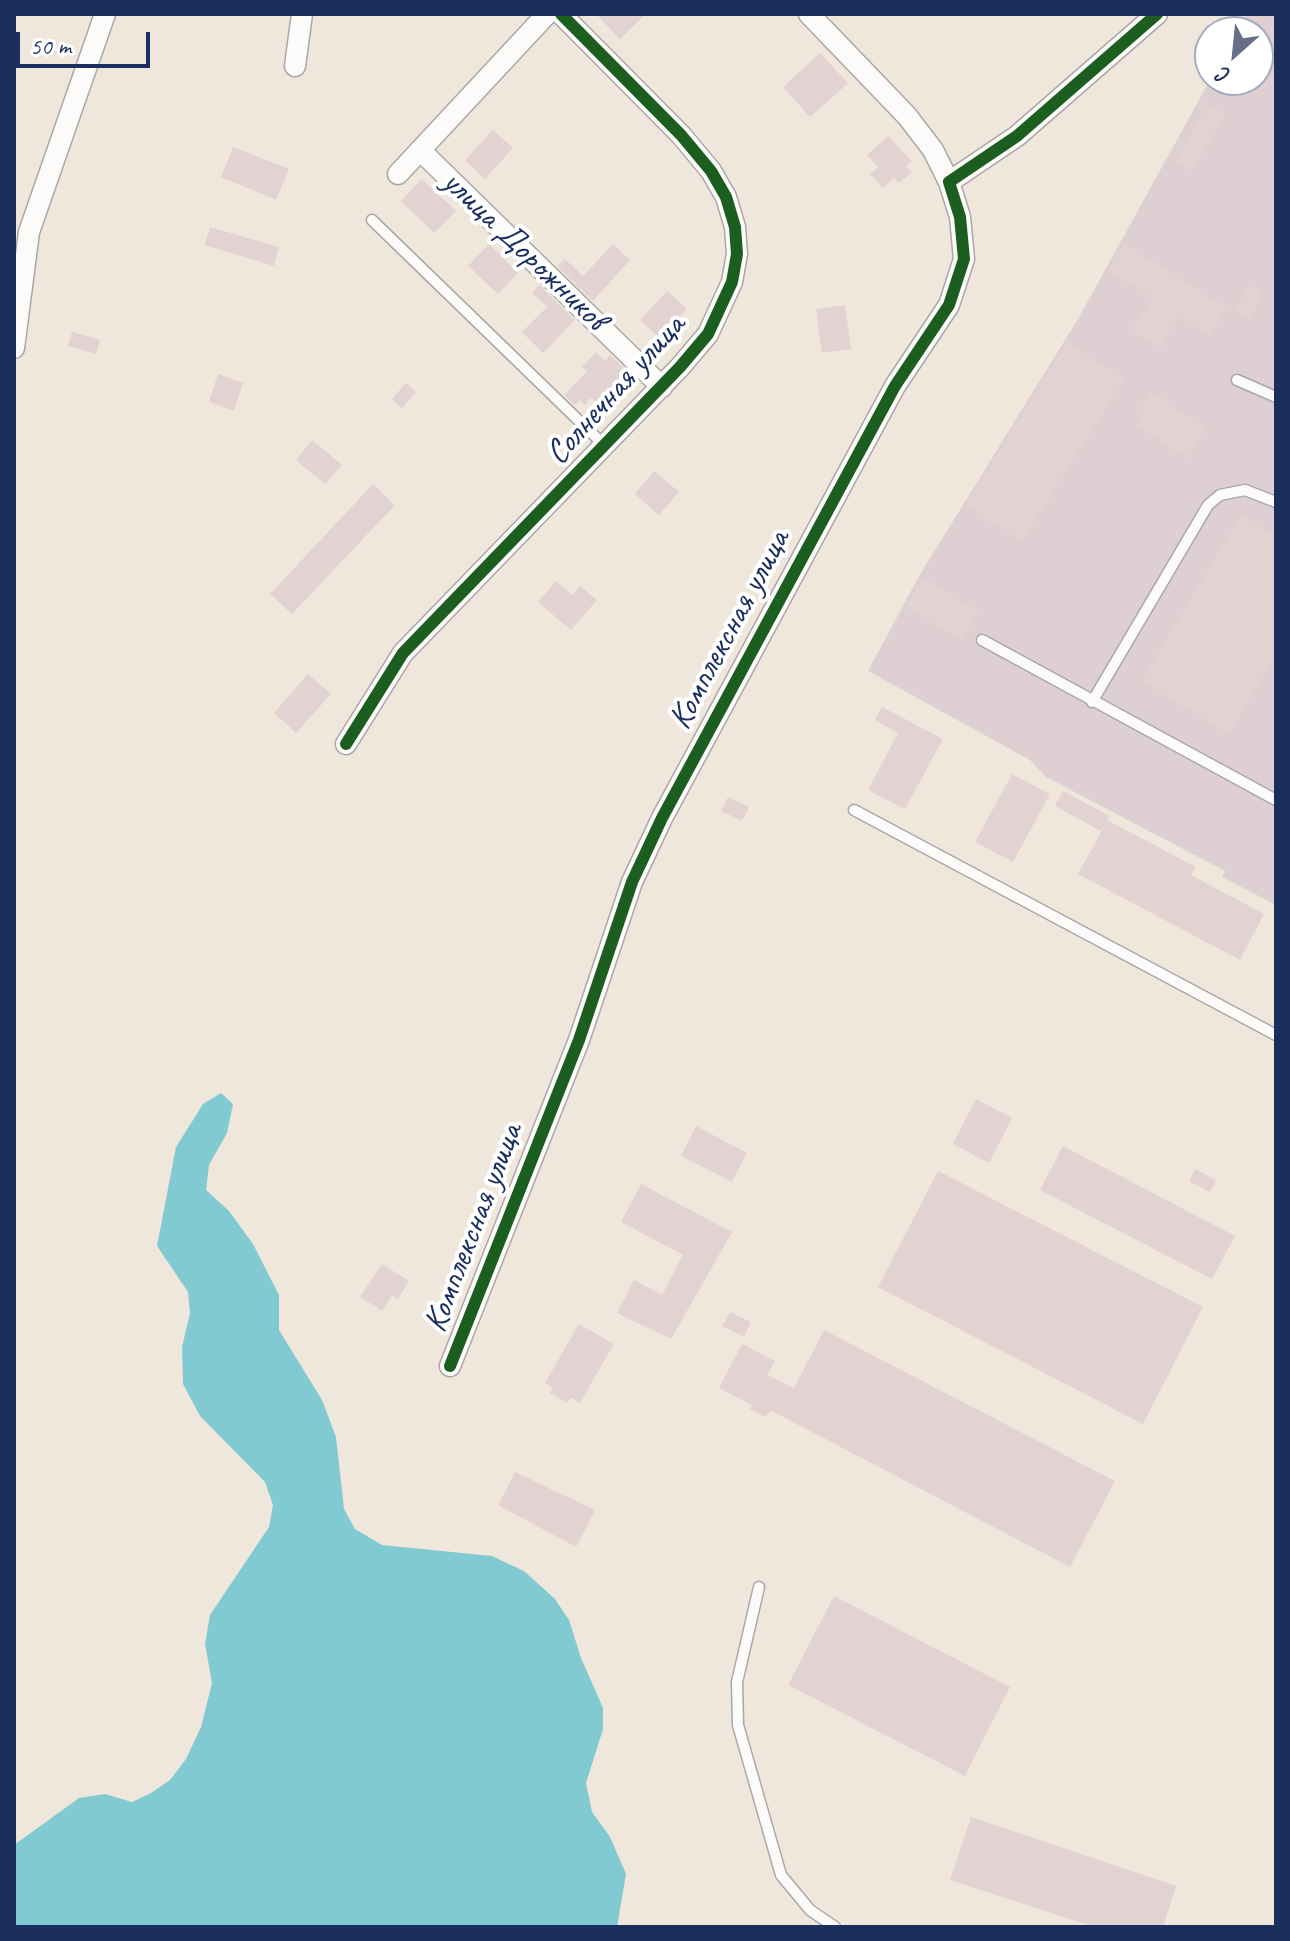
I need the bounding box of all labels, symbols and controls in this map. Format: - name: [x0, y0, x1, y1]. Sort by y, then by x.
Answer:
- scale bar: [20, 16, 154, 66]
- north arrow: [1194, 16, 1274, 96]
- text: 50 m: [30, 31, 71, 61]
- text: С: [1213, 61, 1235, 91]
- street label: улица Дорожников: [433, 162, 615, 340]
- street label: Солнечная улица: [538, 306, 694, 474]
- street label: Комплексная улица: [660, 524, 800, 736]
- street label: Комплексная улица: [416, 1118, 532, 1338]

